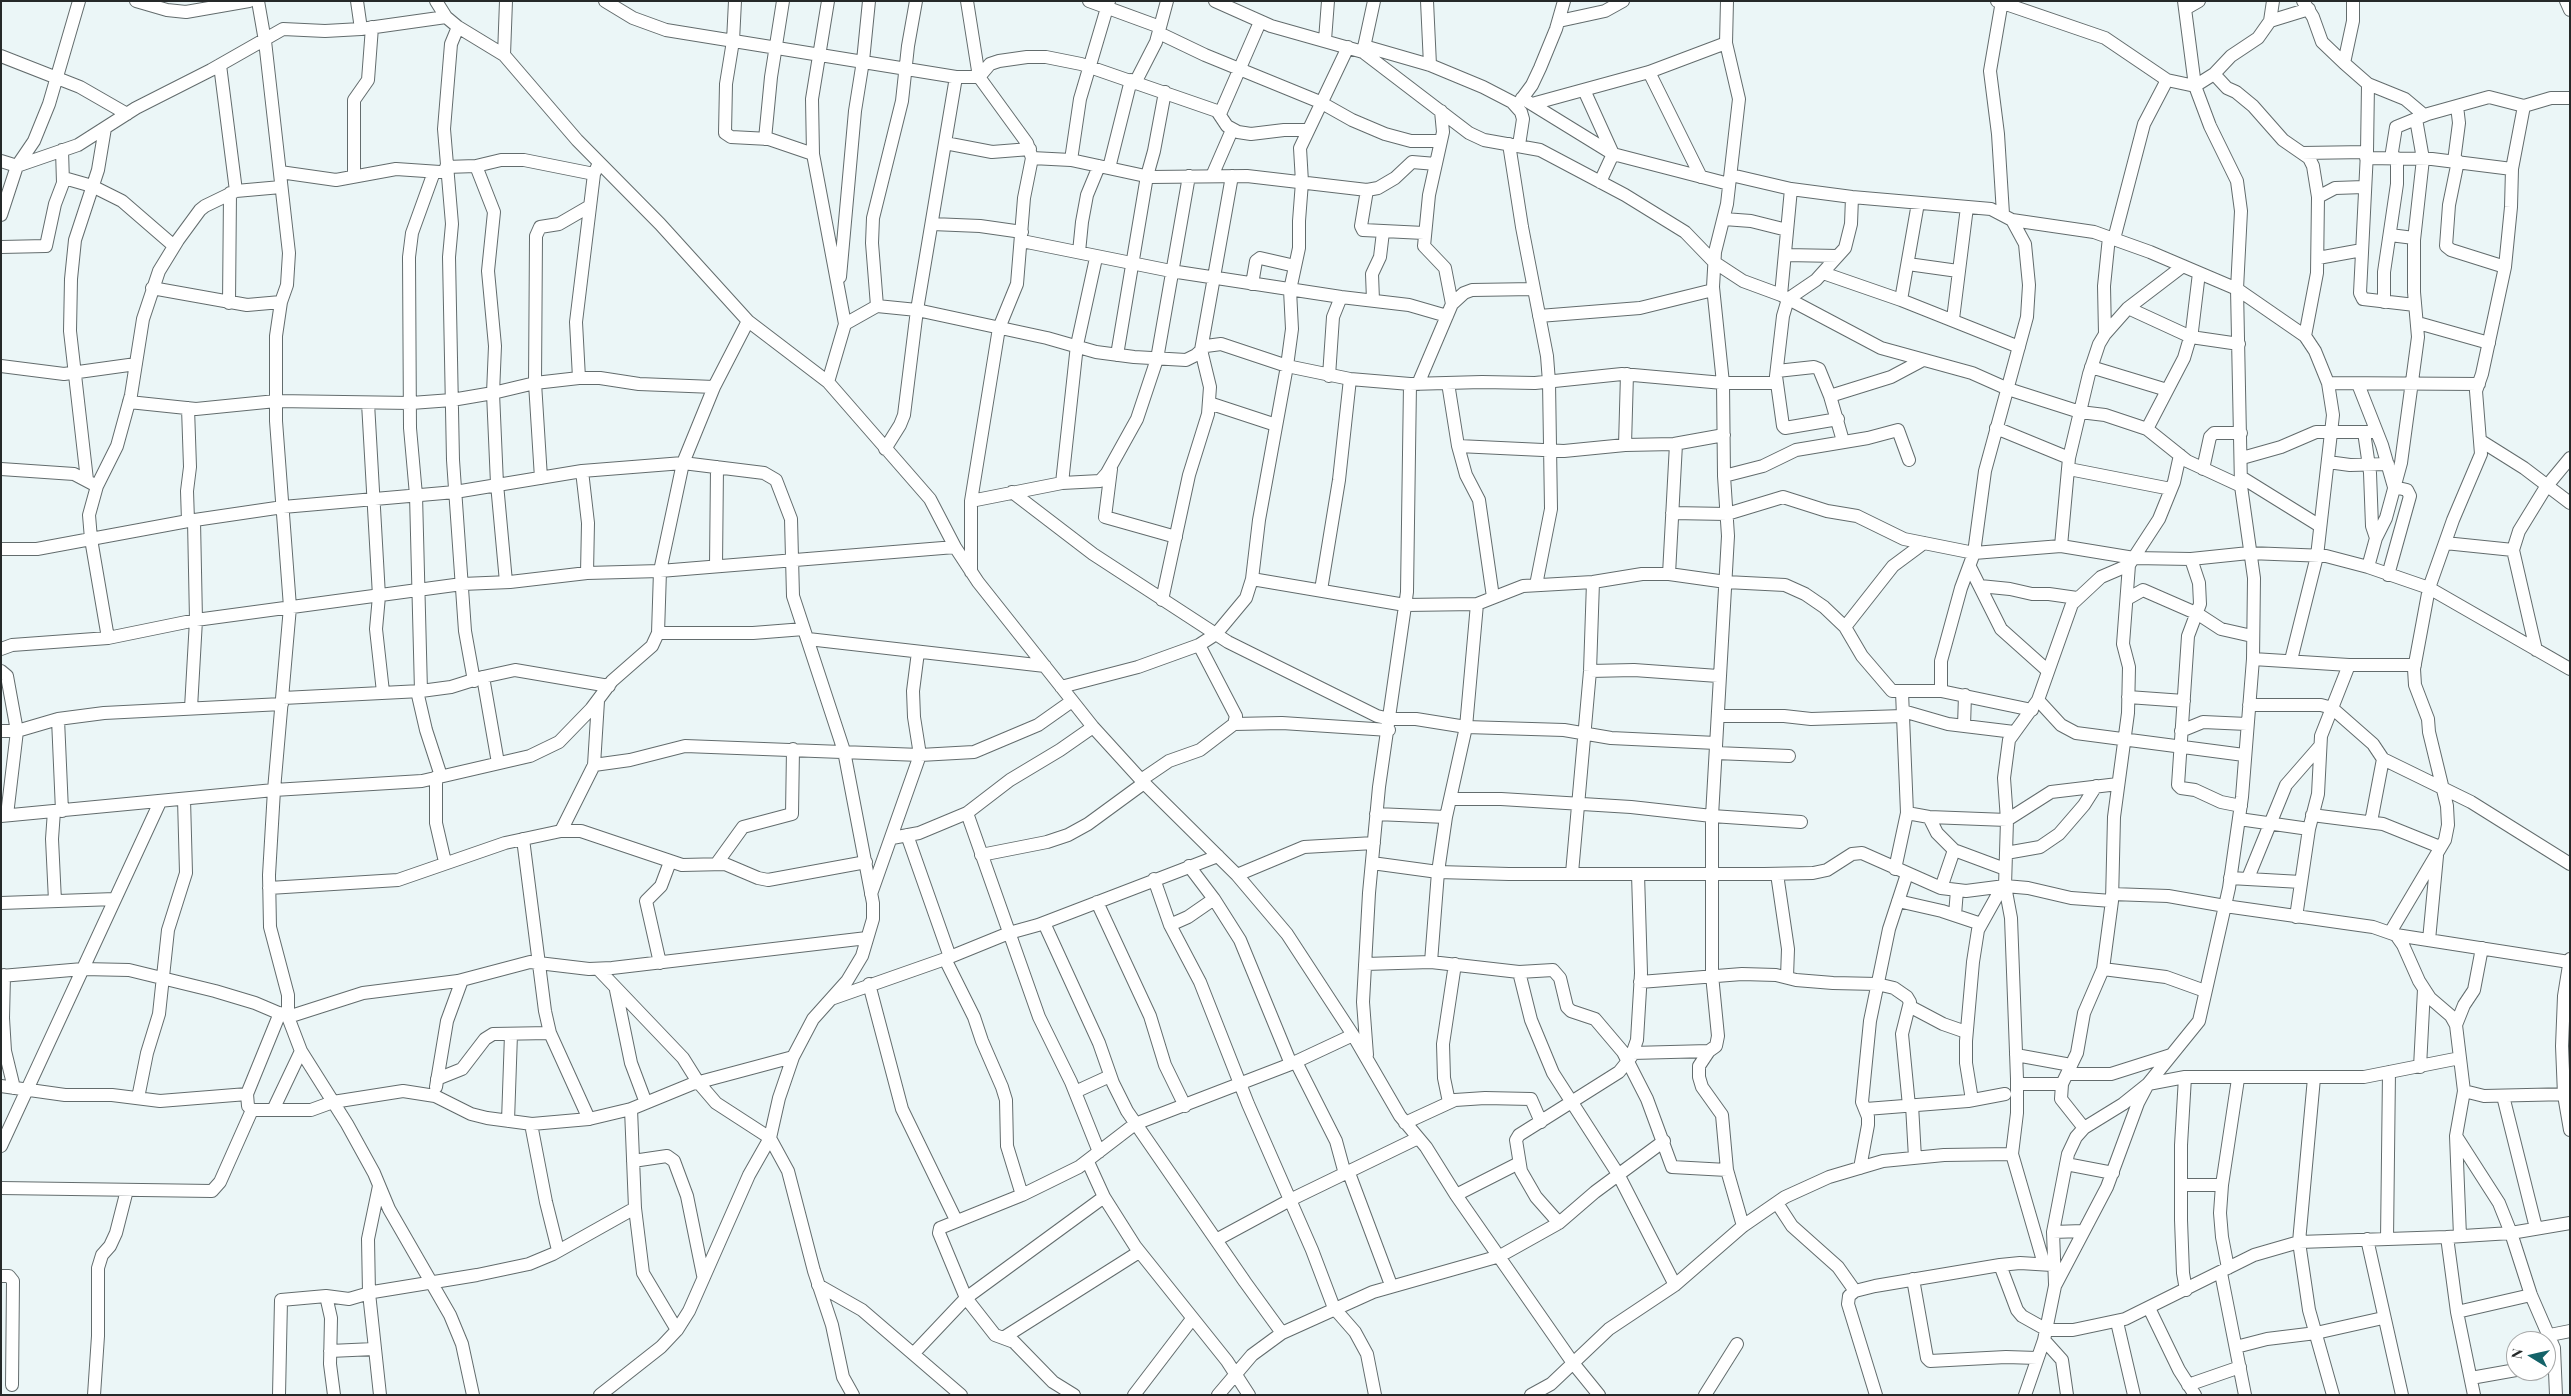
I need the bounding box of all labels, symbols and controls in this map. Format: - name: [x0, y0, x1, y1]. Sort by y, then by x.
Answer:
- north arrow: [2506, 1331, 2556, 1381]
- text: N: [2507, 1347, 2527, 1360]

